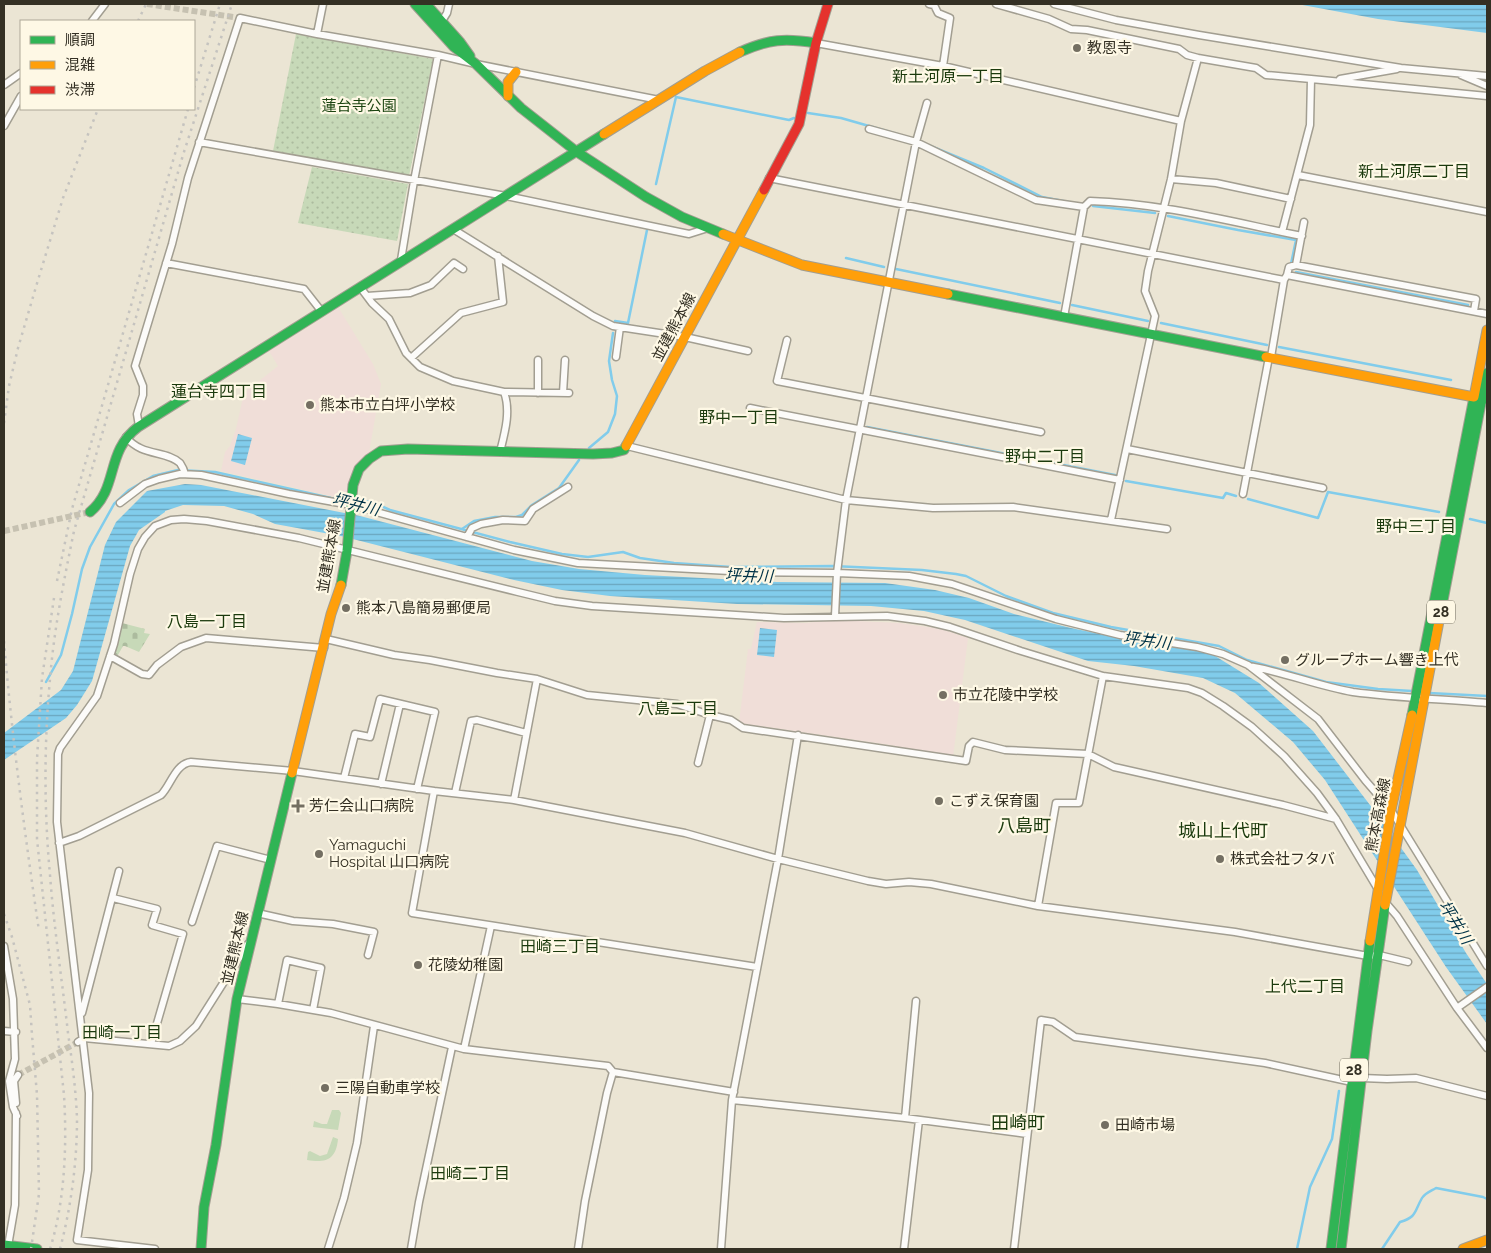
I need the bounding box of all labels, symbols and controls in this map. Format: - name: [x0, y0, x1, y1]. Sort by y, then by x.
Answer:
- legend: [20, 20, 195, 110]
- text: 順調: [65, 31, 95, 49]
- place label: 教恩寺: [1087, 39, 1132, 57]
- marker: 教恩寺: [1071, 42, 1083, 54]
- text: 混雑: [65, 56, 95, 74]
- district label: 新土河原一丁目: [892, 67, 1004, 86]
- text: 渋滞: [65, 81, 95, 99]
- park label: 蓮台寺公園: [321, 97, 397, 115]
- district label: 新土河原二丁目: [1358, 162, 1470, 181]
- street label: 並建熊本線: [648, 290, 700, 364]
- district label: 蓮台寺四丁目: [171, 382, 267, 401]
- place label: 熊本市立白坪小学校: [320, 396, 455, 414]
- marker: 熊本市立白坪小学校: [304, 399, 316, 411]
- district label: 野中一丁目: [699, 408, 779, 427]
- district label: 野中二丁目: [1005, 447, 1085, 466]
- water label: 坪井川: [330, 489, 383, 520]
- street label: 並建熊本線: [314, 517, 344, 595]
- district label: 野中三丁目: [1376, 517, 1456, 536]
- water label: 坪井川: [725, 565, 775, 586]
- place label: 熊本八島簡易郵便局: [356, 599, 491, 617]
- road number: 28: [1427, 600, 1455, 624]
- marker: 熊本八島簡易郵便局: [340, 602, 352, 614]
- district label: 八島一丁目: [167, 612, 247, 631]
- water label: 坪井川: [1122, 628, 1174, 653]
- place label: グループホーム響き上代: [1295, 651, 1459, 669]
- marker: グループホーム響き上代: [1279, 654, 1291, 666]
- place label: 市立花陵中学校: [953, 686, 1058, 704]
- marker: 市立花陵中学校: [937, 689, 949, 701]
- district label: 八島二丁目: [638, 699, 718, 718]
- street label: 熊本高森線: [1362, 776, 1394, 854]
- place label: こずえ保育園: [949, 792, 1039, 810]
- marker: こずえ保育園: [933, 795, 945, 807]
- place label: 芳仁会山口病院: [309, 797, 414, 815]
- marker: 芳仁会山口病院: [291, 799, 305, 813]
- district label: 八島町: [997, 815, 1051, 836]
- district label: 城山上代町: [1178, 820, 1268, 841]
- place label: Yamaguchi Hospital 山口病院: [329, 836, 449, 871]
- marker: Yamaguchi Hospital 山口病院: [313, 848, 325, 860]
- place label: 株式会社フタバ: [1230, 850, 1335, 868]
- marker: 株式会社フタバ: [1214, 853, 1226, 865]
- water label: 坪井川: [1435, 897, 1477, 949]
- street label: 並建熊本線: [218, 909, 252, 987]
- district label: 田崎三丁目: [520, 937, 600, 956]
- place label: 花陵幼稚園: [428, 956, 503, 974]
- marker: 花陵幼稚園: [412, 959, 424, 971]
- district label: 上代二丁目: [1265, 977, 1345, 996]
- district label: 田崎一丁目: [82, 1023, 162, 1042]
- road number: 28: [1340, 1058, 1368, 1082]
- place label: 三陽自動車学校: [335, 1079, 440, 1097]
- marker: 三陽自動車学校: [319, 1082, 331, 1094]
- district label: 田崎町: [991, 1112, 1045, 1133]
- place label: 田崎市場: [1115, 1116, 1175, 1134]
- marker: 田崎市場: [1099, 1119, 1111, 1131]
- district label: 田崎二丁目: [430, 1164, 510, 1183]

